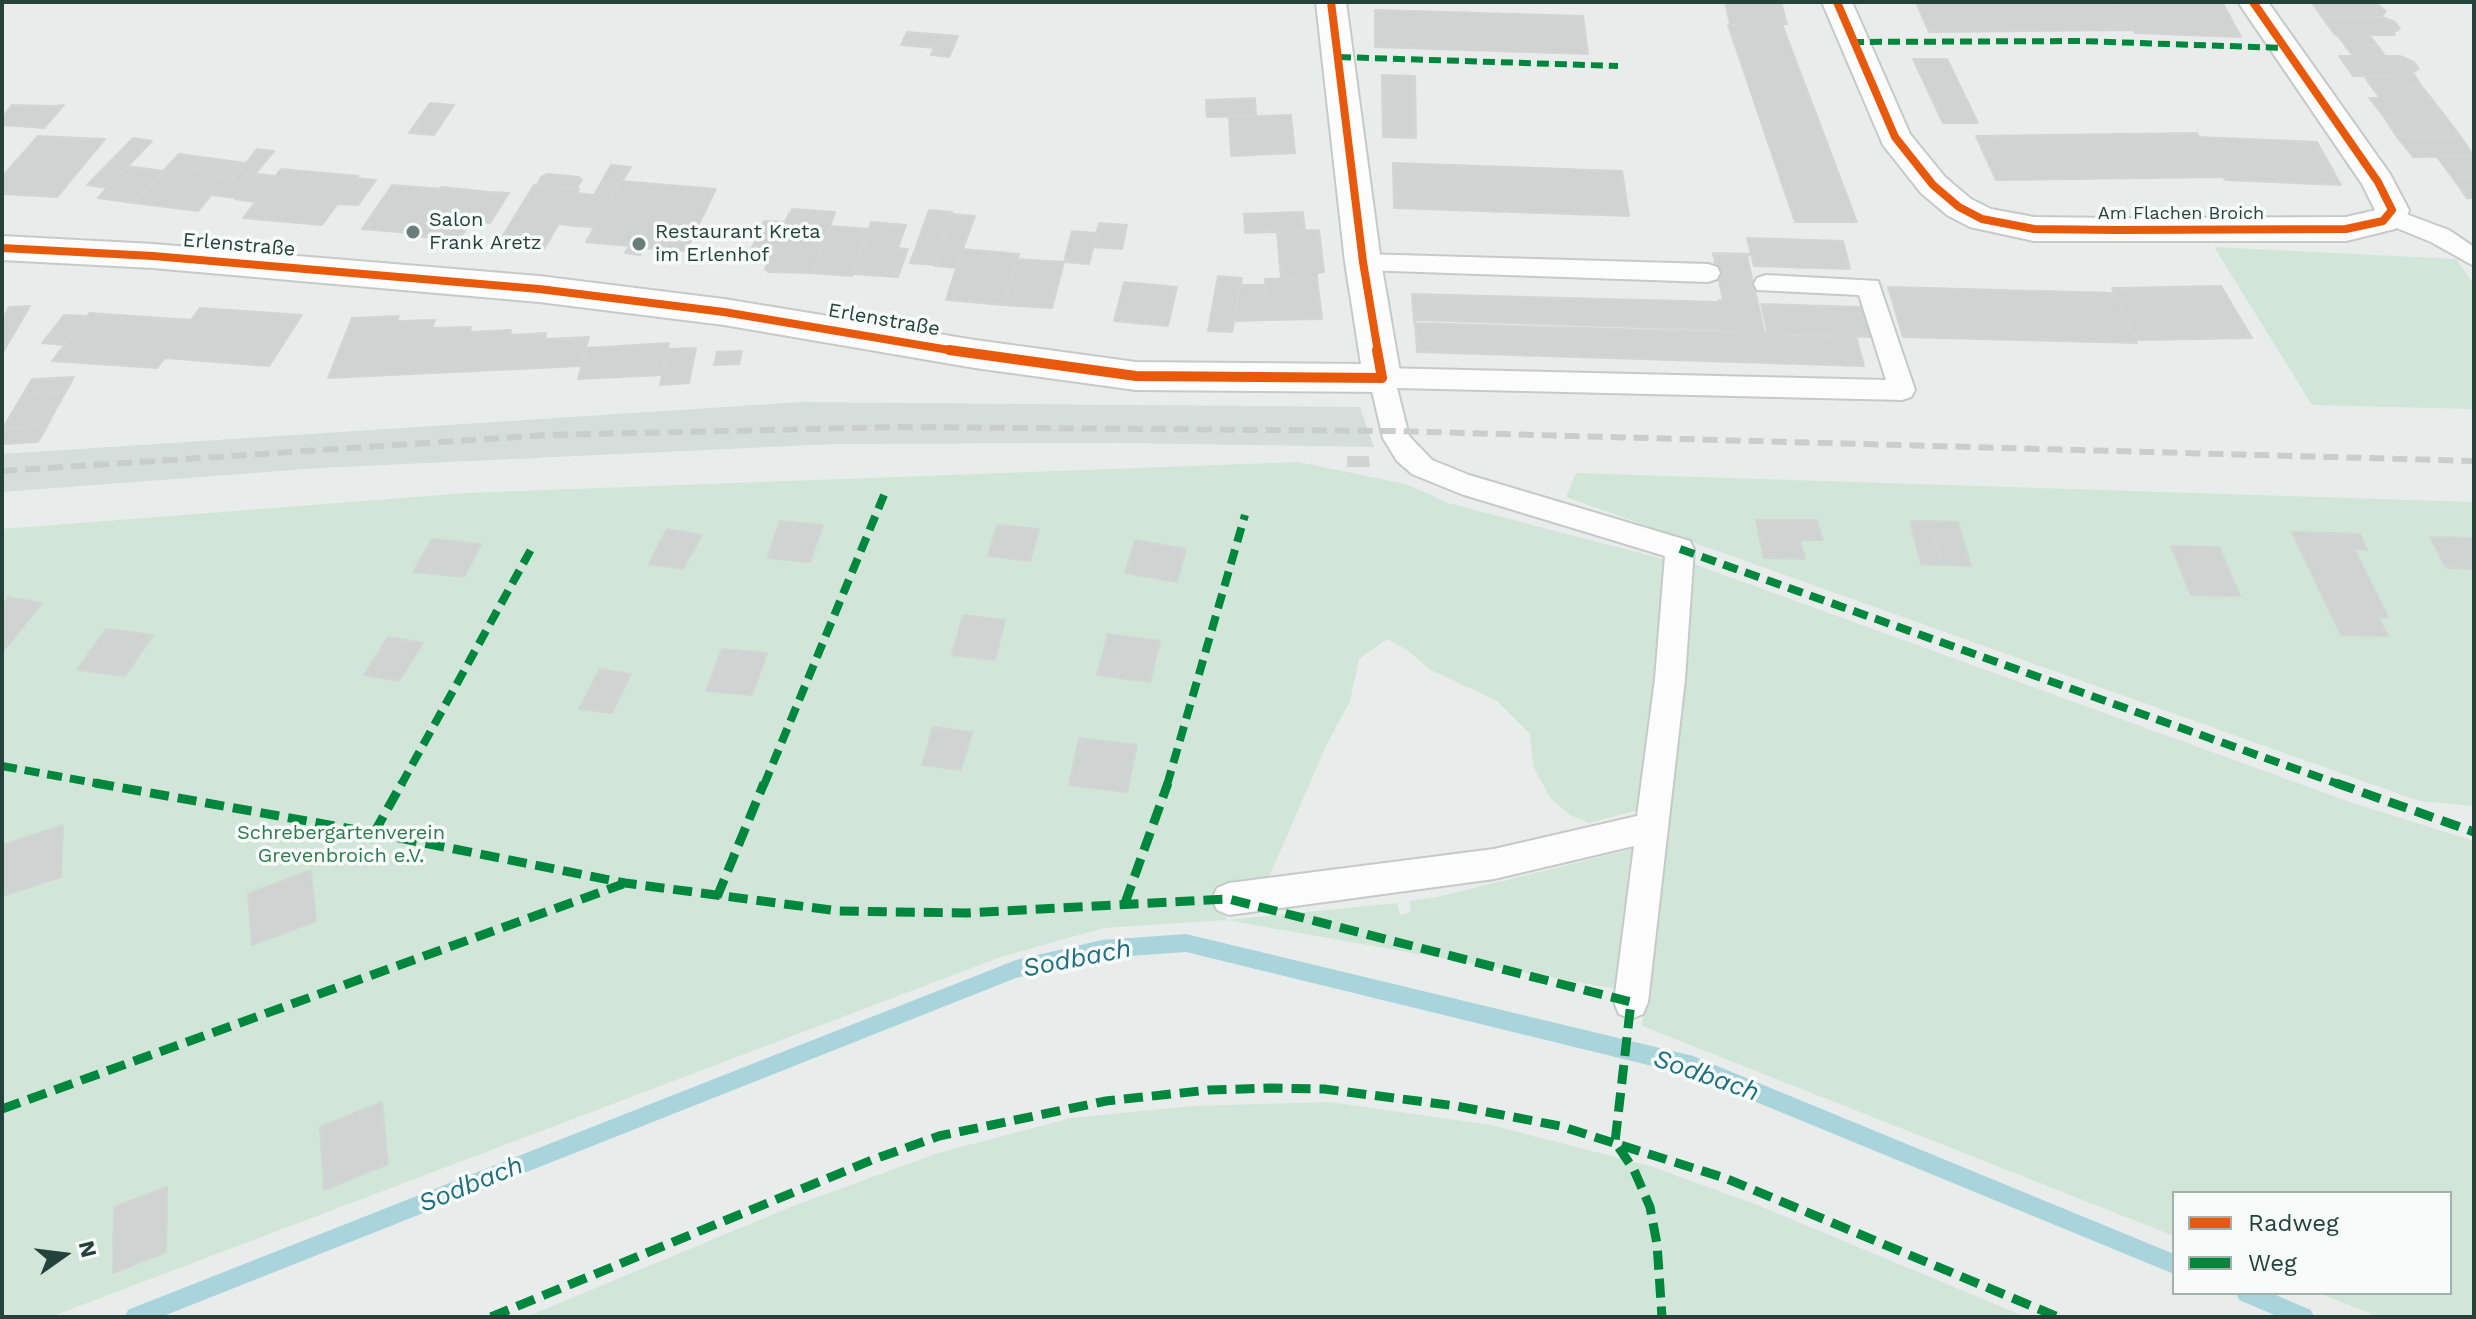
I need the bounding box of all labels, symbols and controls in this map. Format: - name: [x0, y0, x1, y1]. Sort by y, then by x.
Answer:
- street label: Am Flachen Broich: [2098, 203, 2264, 225]
- place label: Salon Frank Aretz: [429, 208, 541, 255]
- place label: Restaurant Kreta im Erlenhof: [655, 220, 821, 267]
- marker: Salon Frank Aretz: [404, 223, 422, 241]
- street label: Erlenstraße: [182, 228, 296, 262]
- marker: Restaurant Kreta im Erlenhof: [630, 235, 648, 253]
- street label: Erlenstraße: [826, 298, 942, 342]
- park label: Schrebergartenverein Grevenbroich e.V.: [237, 821, 445, 868]
- water label: Sodbach: [1020, 933, 1134, 985]
- water label: Sodbach: [1649, 1043, 1763, 1109]
- water label: Sodbach: [414, 1150, 528, 1220]
- legend: [2172, 1191, 2452, 1295]
- text: Radweg: [2248, 1209, 2339, 1237]
- north arrow: [24, 1215, 104, 1295]
- text: N: [74, 1238, 102, 1260]
- text: Weg: [2248, 1249, 2297, 1277]

